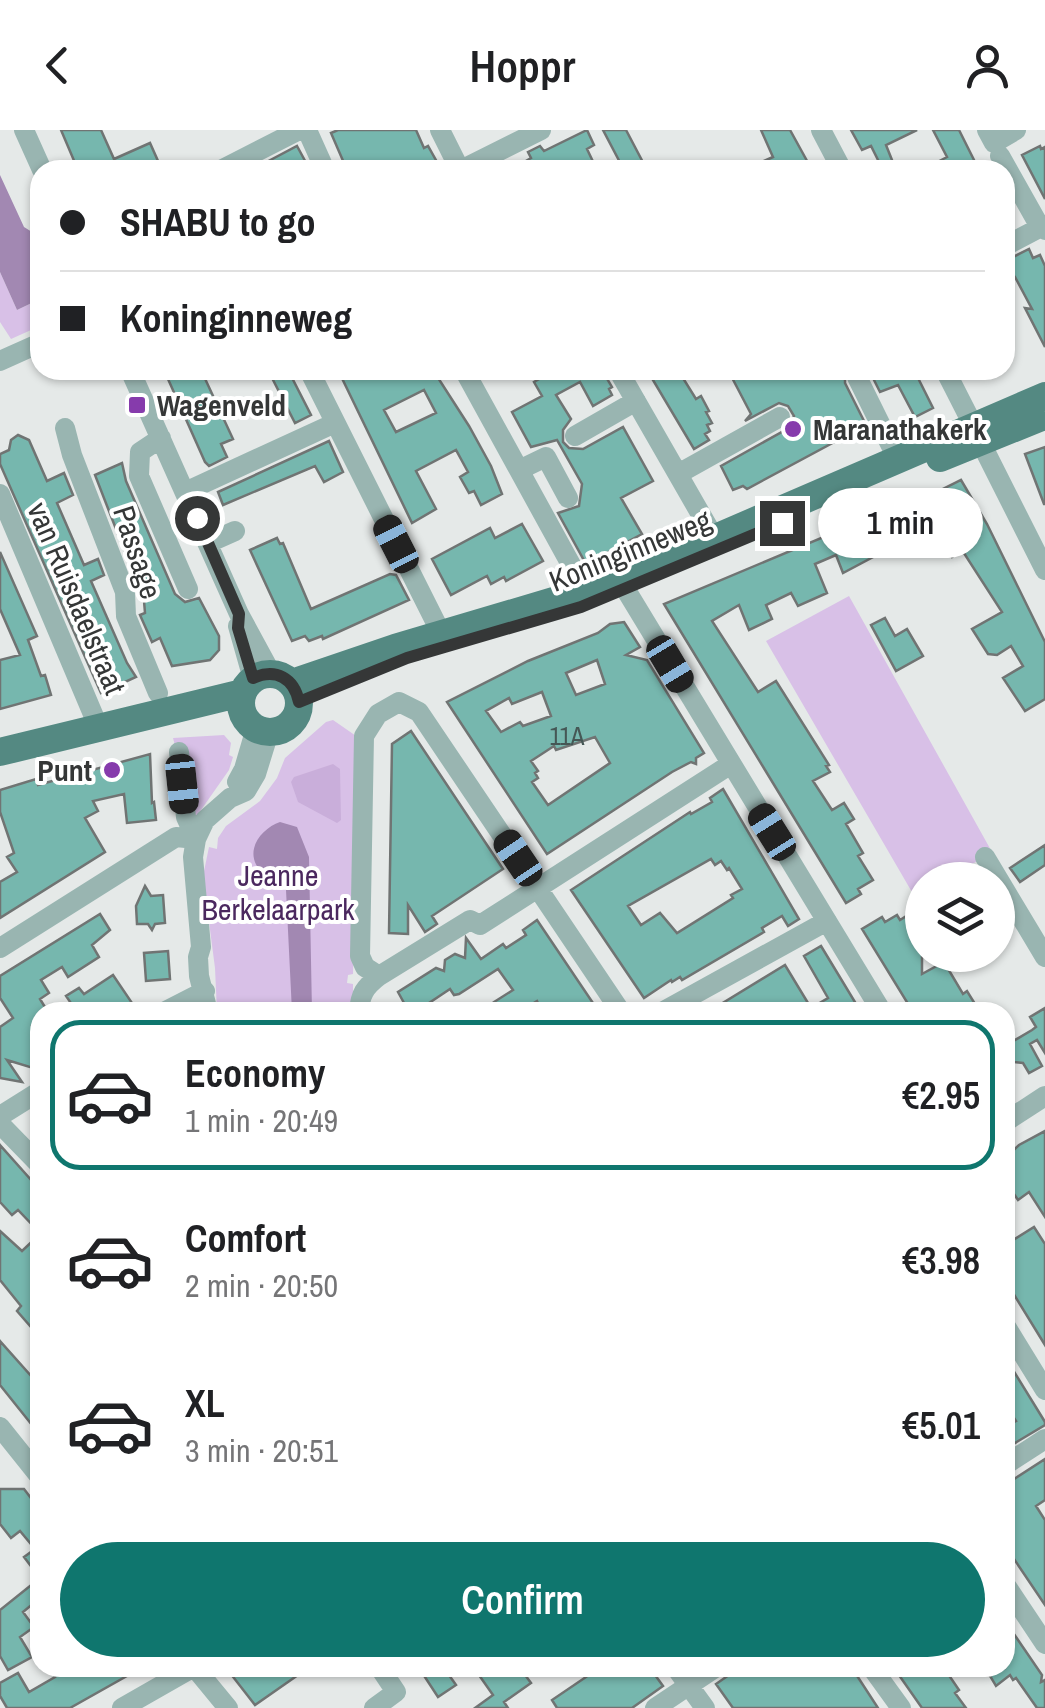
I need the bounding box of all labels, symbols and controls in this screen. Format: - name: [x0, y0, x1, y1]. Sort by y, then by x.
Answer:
- text: Hoppr: [470, 35, 575, 96]
- icon: back: [30, 38, 85, 93]
- icon: person: [960, 38, 1015, 93]
- text: SHABU to go: [120, 197, 316, 248]
- text: Koninginneweg: [120, 293, 352, 344]
- place label: Wagenveld: [157, 385, 286, 425]
- marker: Wagenveld: [126, 394, 148, 416]
- place label: Maranathakerk: [813, 409, 987, 449]
- marker: Maranathakerk: [782, 418, 804, 440]
- callout: 1 min: [817, 488, 982, 558]
- street label: van Ruisdaelstraat: [19, 496, 136, 700]
- route start: [175, 496, 220, 541]
- street label: Koninginneweg: [543, 499, 717, 601]
- street label: Passage: [104, 500, 172, 604]
- route end: [760, 501, 805, 546]
- text: 1 min: [867, 501, 934, 544]
- car: [369, 510, 423, 578]
- car: [642, 631, 698, 697]
- house number: 11A: [550, 719, 585, 753]
- place label: Punt: [37, 750, 92, 790]
- car: [164, 753, 200, 815]
- marker: Punt: [101, 759, 123, 781]
- car: [743, 799, 801, 865]
- car: [489, 825, 547, 891]
- park label: Jeanne Berkelaarpark: [201, 855, 355, 929]
- map controls: [905, 862, 1015, 972]
- button: layers: [905, 862, 1015, 972]
- text: Economy: [185, 1048, 325, 1099]
- icon: car: [65, 1050, 155, 1140]
- text: €2.95: [902, 1070, 980, 1121]
- text: 1 min · 20:49: [185, 1099, 338, 1142]
- text: Comfort: [185, 1213, 306, 1264]
- icon: car: [65, 1215, 155, 1305]
- text: €3.98: [902, 1235, 980, 1286]
- text: 2 min · 20:50: [185, 1264, 338, 1307]
- text: XL: [185, 1378, 225, 1429]
- icon: car: [65, 1380, 155, 1470]
- text: €5.01: [902, 1400, 980, 1451]
- text: 3 min · 20:51: [185, 1429, 338, 1472]
- button: Confirm: [60, 1542, 985, 1657]

